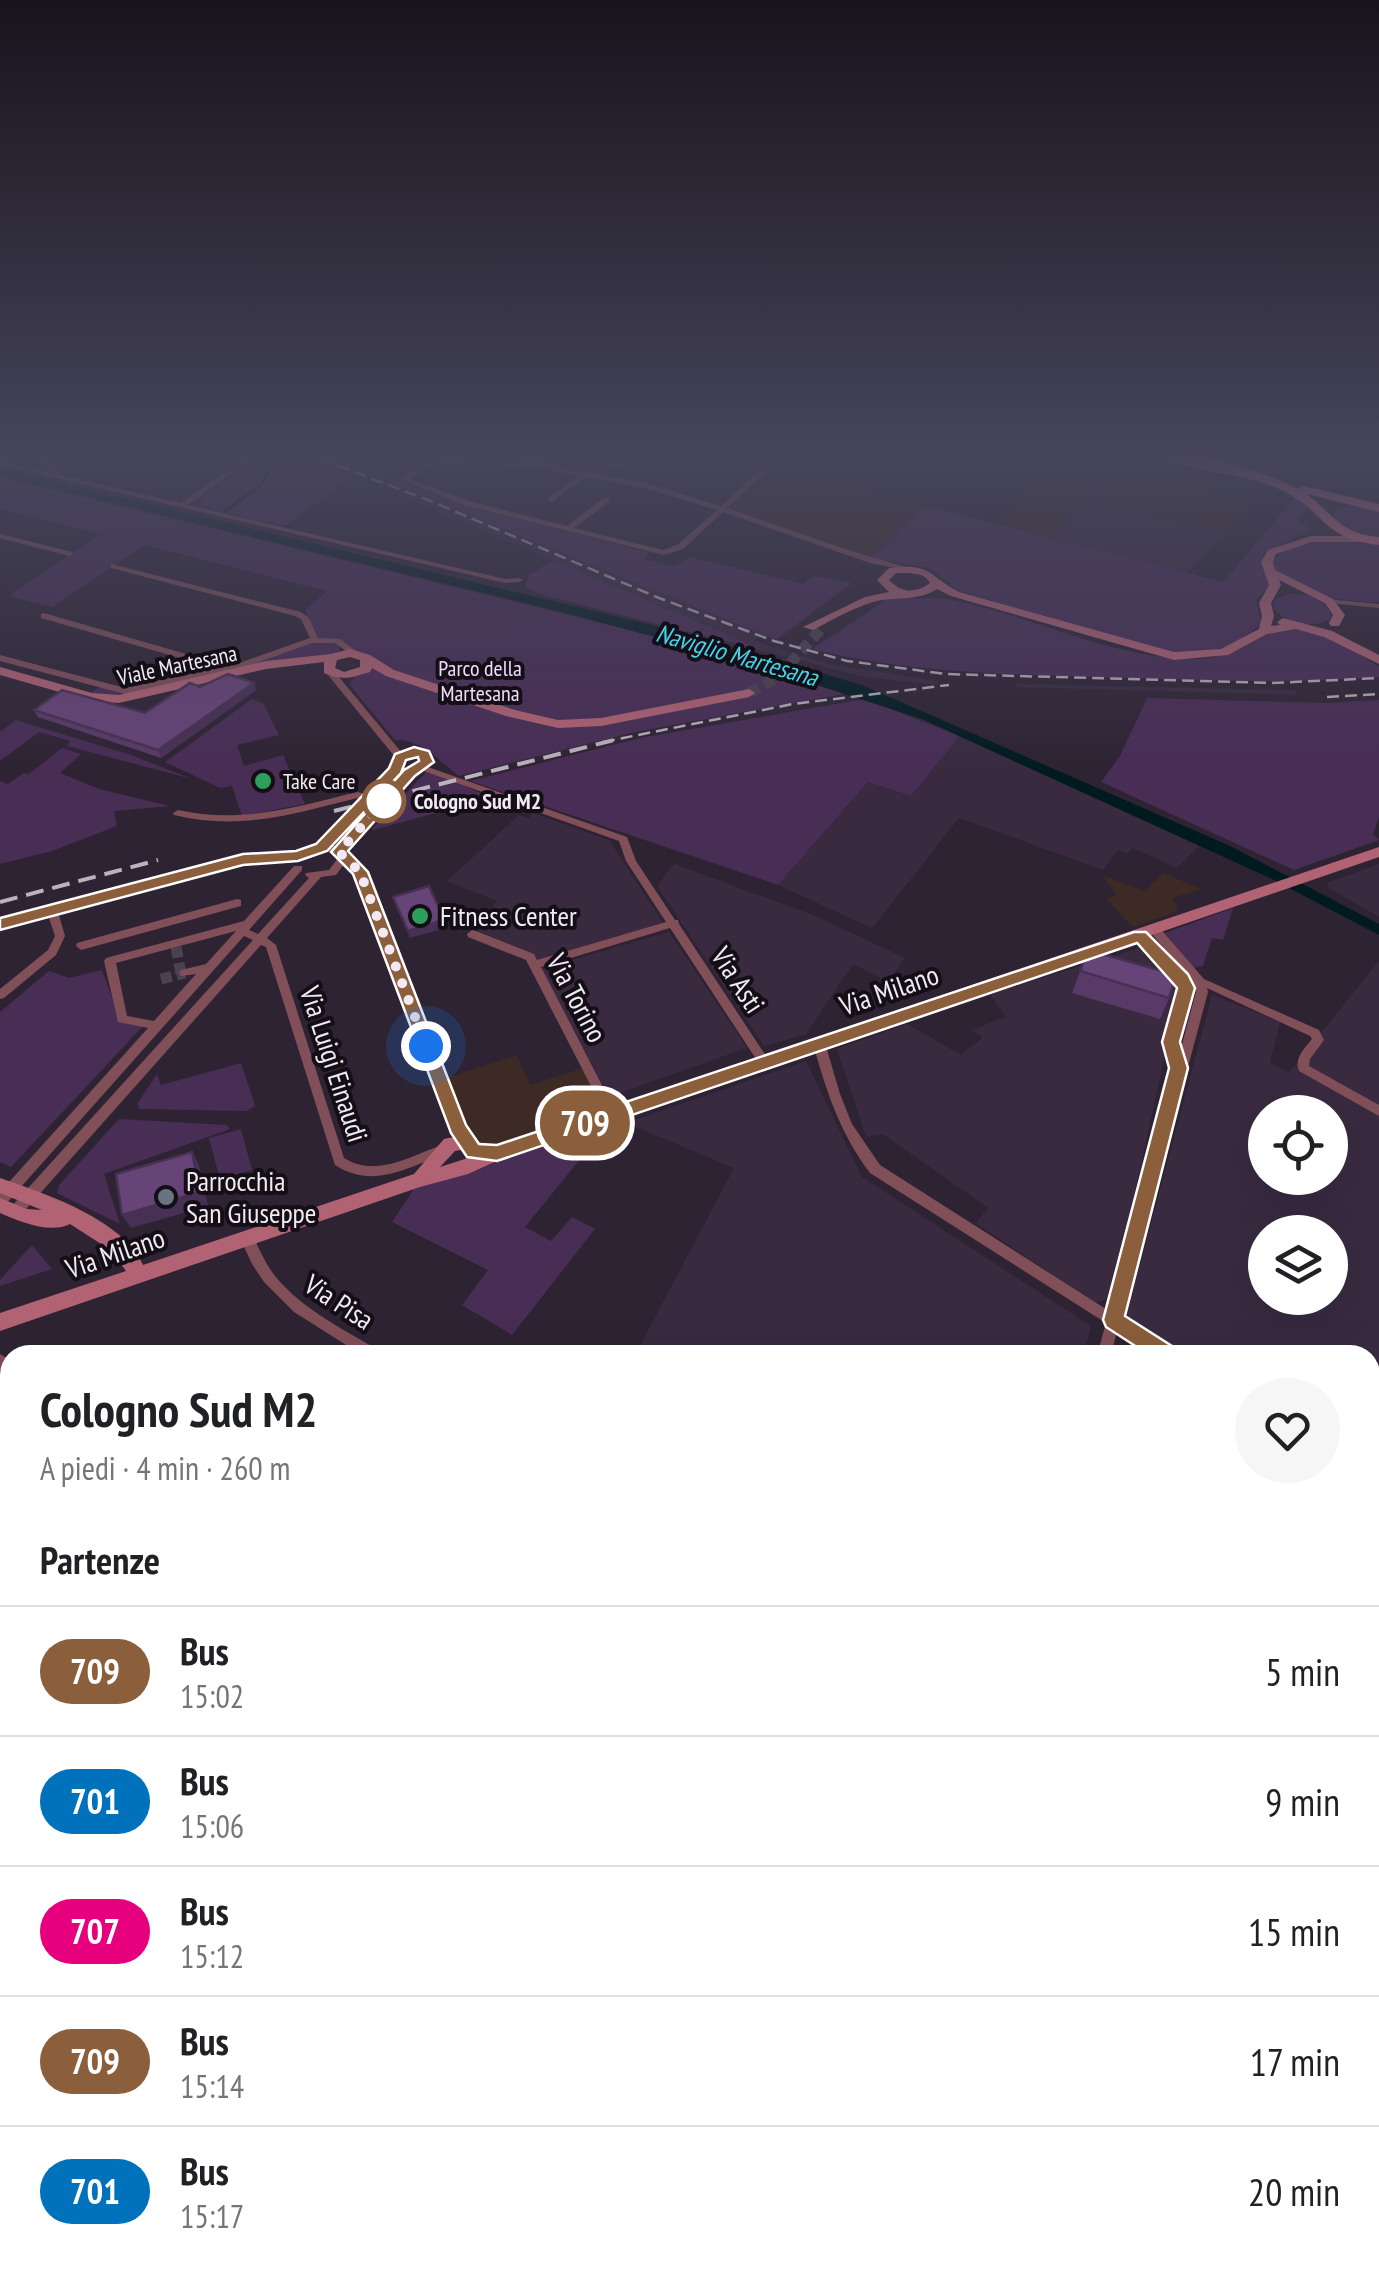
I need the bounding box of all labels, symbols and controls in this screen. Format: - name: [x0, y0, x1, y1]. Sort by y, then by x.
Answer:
- water label: Naviglio Martesana: [653, 617, 823, 694]
- street label: Viale Martesana: [114, 639, 239, 692]
- park label: Parco della Martesana: [438, 654, 522, 707]
- place label: Take Care: [283, 767, 356, 795]
- marker: Take Care: [252, 770, 274, 792]
- marker: Cologno Sud M2: [363, 780, 405, 822]
- place label: Cologno Sud M2: [414, 787, 541, 815]
- place label: Fitness Center: [440, 897, 577, 934]
- marker: Fitness Center: [409, 905, 431, 927]
- street label: Via Asti: [703, 939, 774, 1020]
- street label: Via Torino: [538, 946, 616, 1049]
- street label: Via Milano: [834, 955, 943, 1024]
- street label: Via Luigi Einaudi: [292, 980, 377, 1146]
- your location: [401, 1021, 451, 1071]
- line badge: 709: [528, 1090, 642, 1156]
- map controls: [1248, 1095, 1348, 1315]
- button: locate: [1248, 1095, 1348, 1195]
- text: 709: [560, 1100, 610, 1146]
- place label: Parrocchia San Giuseppe: [186, 1162, 316, 1231]
- marker: Parrocchia San Giuseppe: [155, 1186, 177, 1208]
- button: layers: [1248, 1215, 1348, 1315]
- street label: Via Milano: [60, 1218, 169, 1287]
- street label: Via Pisa: [297, 1265, 381, 1338]
- text: Cologno Sud M2: [40, 1378, 317, 1440]
- button: heart: [1235, 1378, 1340, 1483]
- text: A piedi · 4 min · 260 m: [40, 1447, 290, 1489]
- text: Partenze: [40, 1535, 160, 1584]
- text: Bus: [180, 1626, 229, 1675]
- text: 5 min: [1265, 1647, 1340, 1696]
- text: 709: [70, 1648, 120, 1694]
- text: 15:02: [180, 1675, 244, 1717]
- text: Bus: [180, 1756, 229, 1805]
- text: 9 min: [1265, 1777, 1340, 1826]
- text: 701: [70, 1778, 120, 1824]
- text: 15:06: [180, 1805, 244, 1847]
- text: Bus: [180, 1886, 229, 1935]
- text: 15 min: [1248, 1907, 1340, 1956]
- text: 707: [70, 1908, 120, 1954]
- text: 15:12: [180, 1935, 244, 1977]
- text: Bus: [180, 2016, 229, 2065]
- text: 17 min: [1250, 2037, 1340, 2086]
- text: 709: [70, 2038, 120, 2084]
- text: 15:14: [180, 2065, 244, 2107]
- text: Bus: [180, 2146, 229, 2195]
- text: 20 min: [1248, 2167, 1340, 2216]
- text: 701: [70, 2168, 120, 2214]
- text: 15:17: [180, 2195, 244, 2237]

